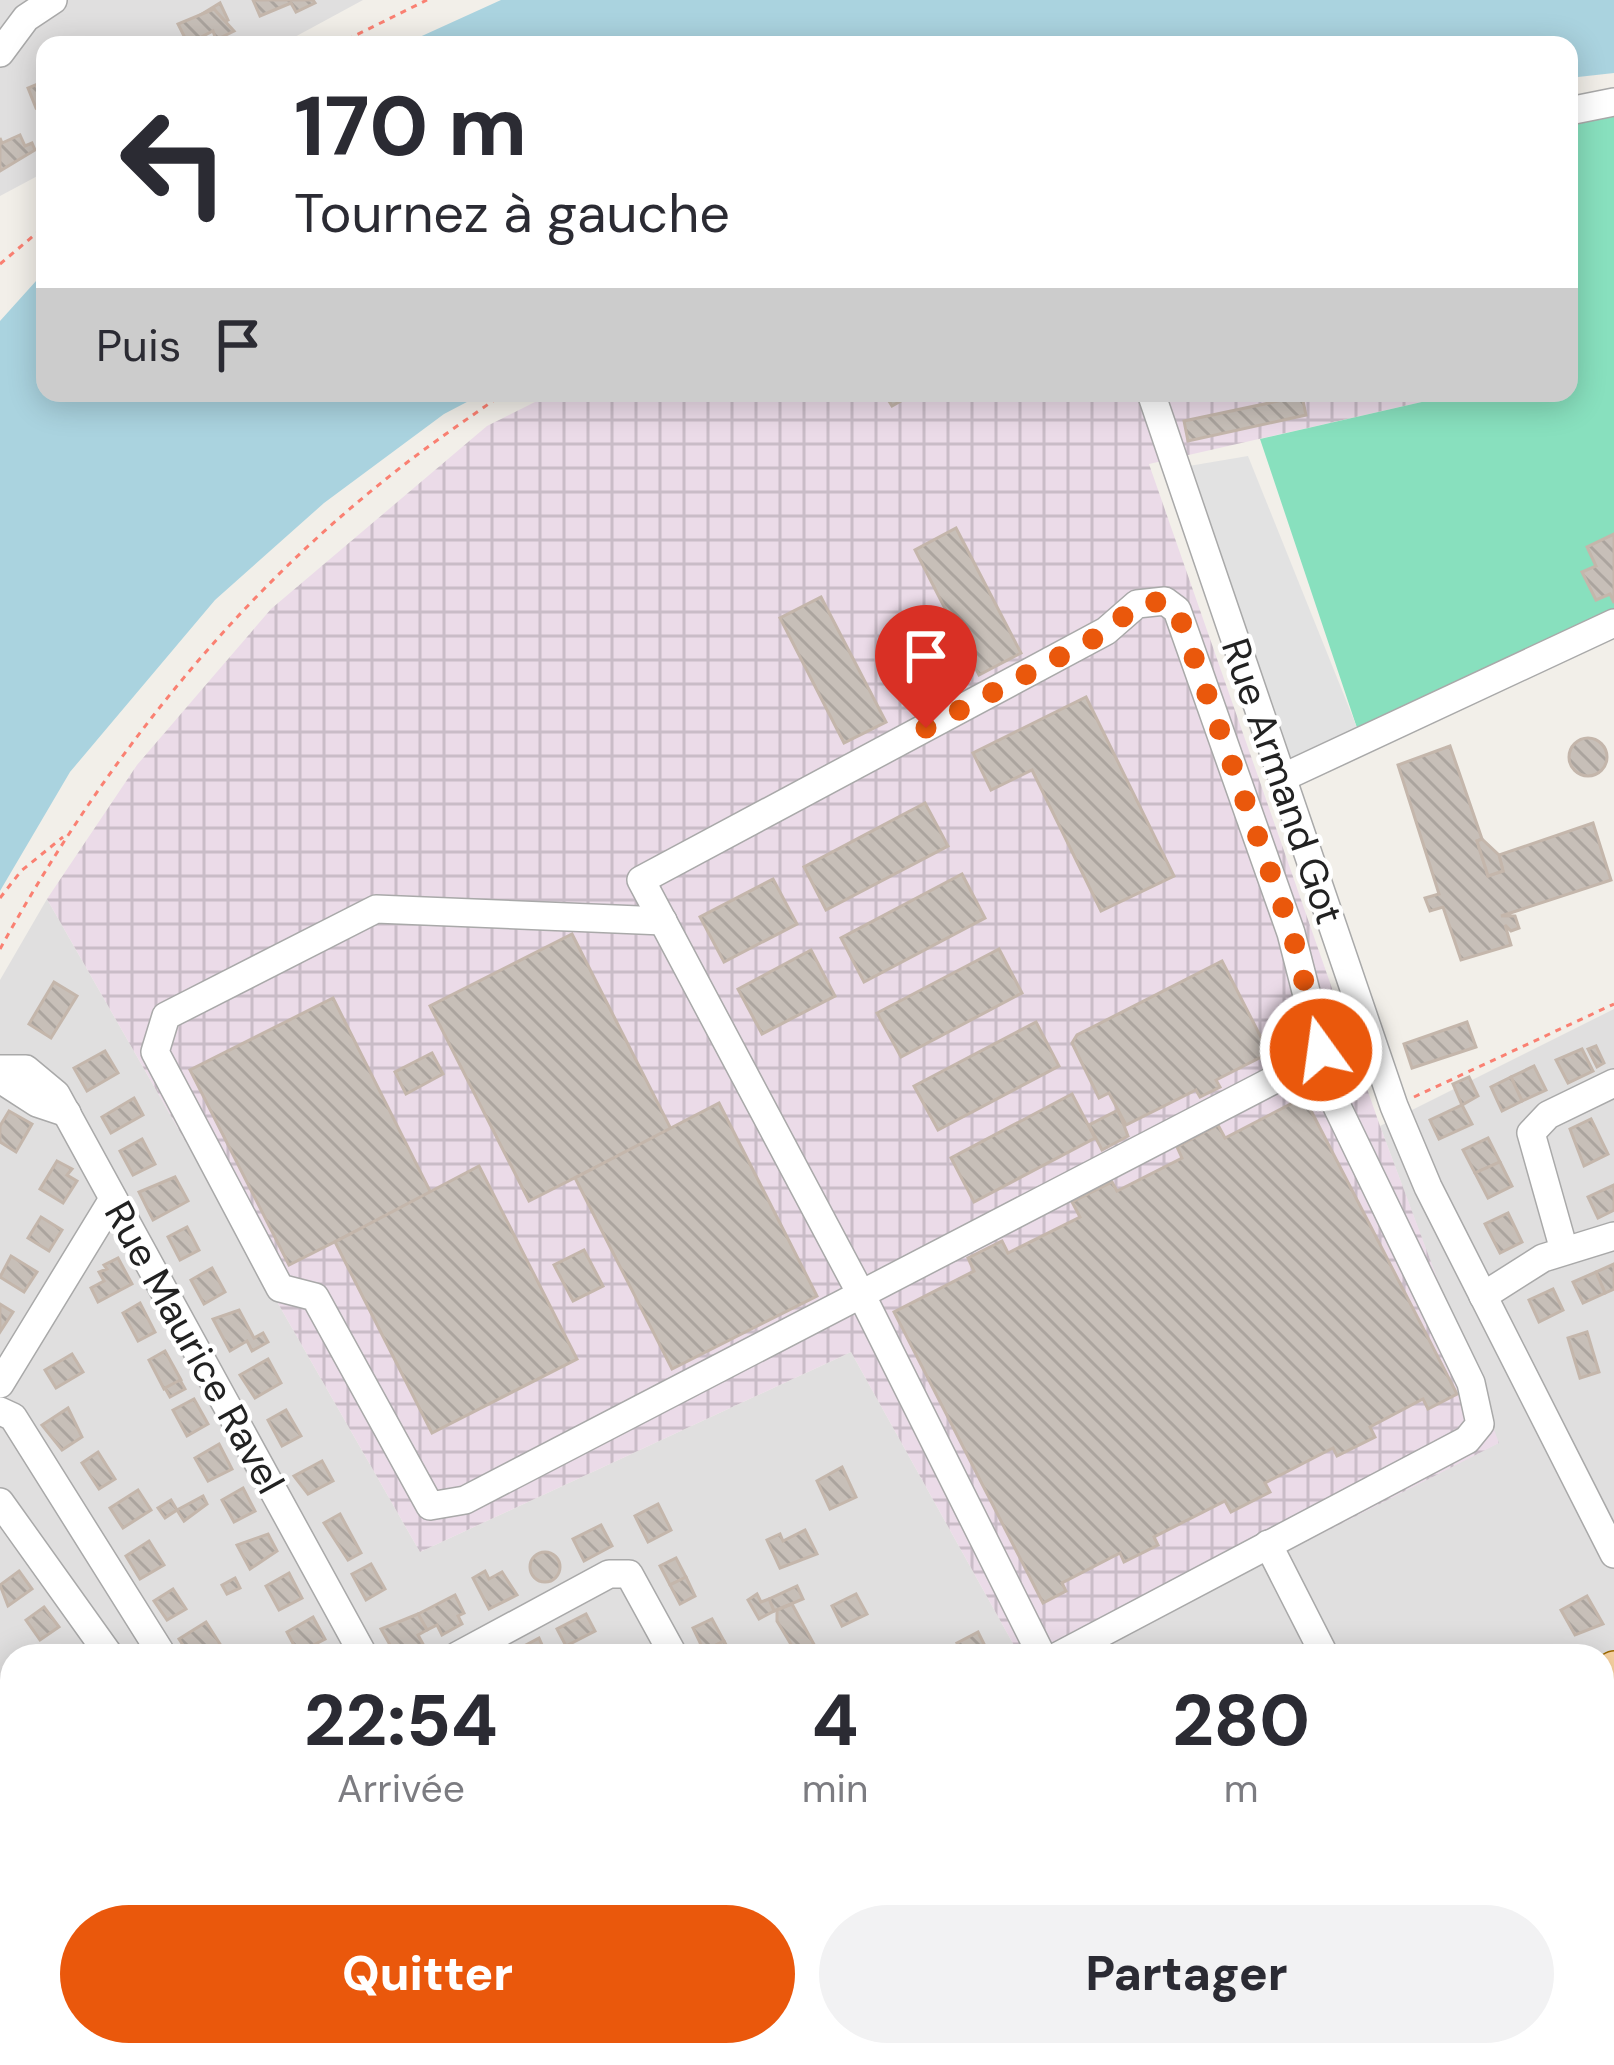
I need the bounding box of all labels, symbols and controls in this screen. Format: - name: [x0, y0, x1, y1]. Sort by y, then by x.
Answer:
- text: 170 m: [294, 72, 527, 181]
- icon: left: [96, 84, 252, 240]
- text: Tournez à gauche: [294, 178, 730, 249]
- icon: arrive: [205, 312, 271, 378]
- text: Puis: [96, 316, 181, 375]
- pin: [875, 605, 977, 728]
- icon: arrive: [893, 623, 959, 689]
- street label: Rue Armand Got: [1210, 632, 1355, 931]
- position arrow: [1258, 987, 1384, 1113]
- street label: Rue Maurice Ravel: [93, 1192, 296, 1502]
- text: 22:54: [304, 1674, 498, 1767]
- text: 4: [812, 1674, 859, 1767]
- text: 280: [1172, 1674, 1310, 1767]
- text: Arrivée: [337, 1763, 465, 1814]
- text: min: [802, 1763, 868, 1814]
- text: m: [1224, 1763, 1259, 1814]
- button: Quitter: [60, 1905, 795, 2043]
- button: Partager: [819, 1905, 1554, 2043]

